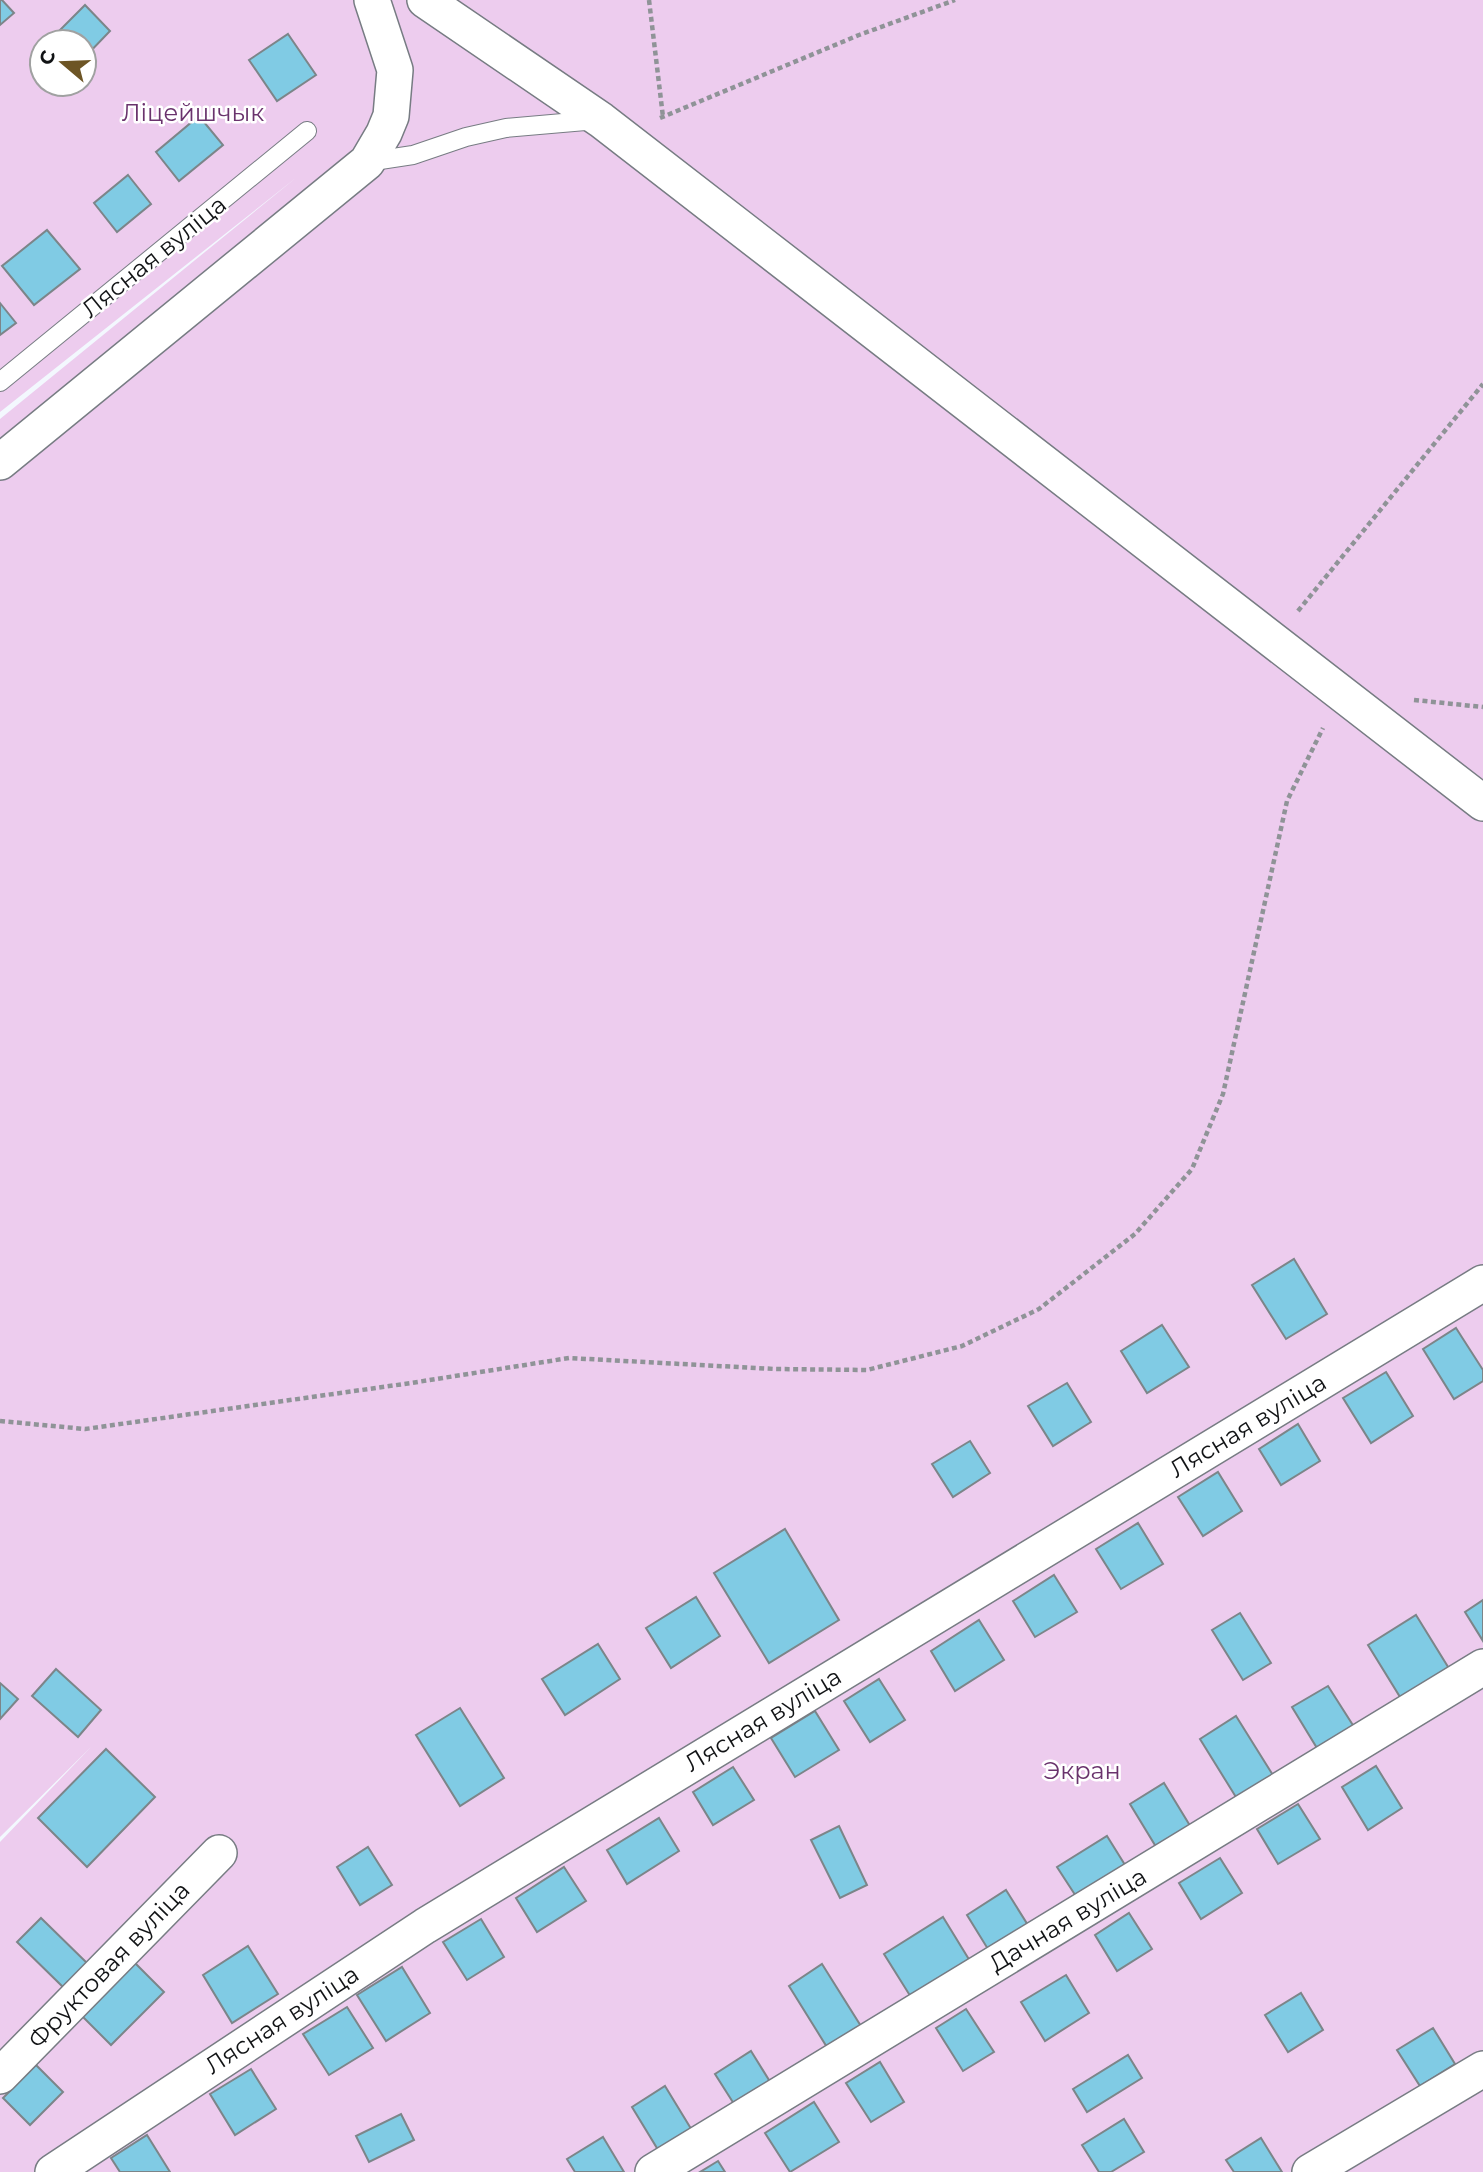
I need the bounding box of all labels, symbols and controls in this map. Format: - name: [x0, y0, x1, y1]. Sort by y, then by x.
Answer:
- north arrow: [28, 28, 98, 98]
- text: С: [34, 47, 61, 68]
- park label: Ліцейшчык: [122, 98, 264, 127]
- street label: Лясная вуліца: [76, 189, 232, 324]
- street label: Лясная вуліца: [1164, 1367, 1331, 1484]
- street label: Лясная вуліца: [679, 1661, 846, 1778]
- park label: Экран: [1043, 1756, 1121, 1785]
- street label: Дачная вуліца: [984, 1861, 1152, 1978]
- street label: Фруктовая вуліца: [22, 1875, 196, 2054]
- street label: Лясная вуліца: [199, 1959, 364, 2080]

